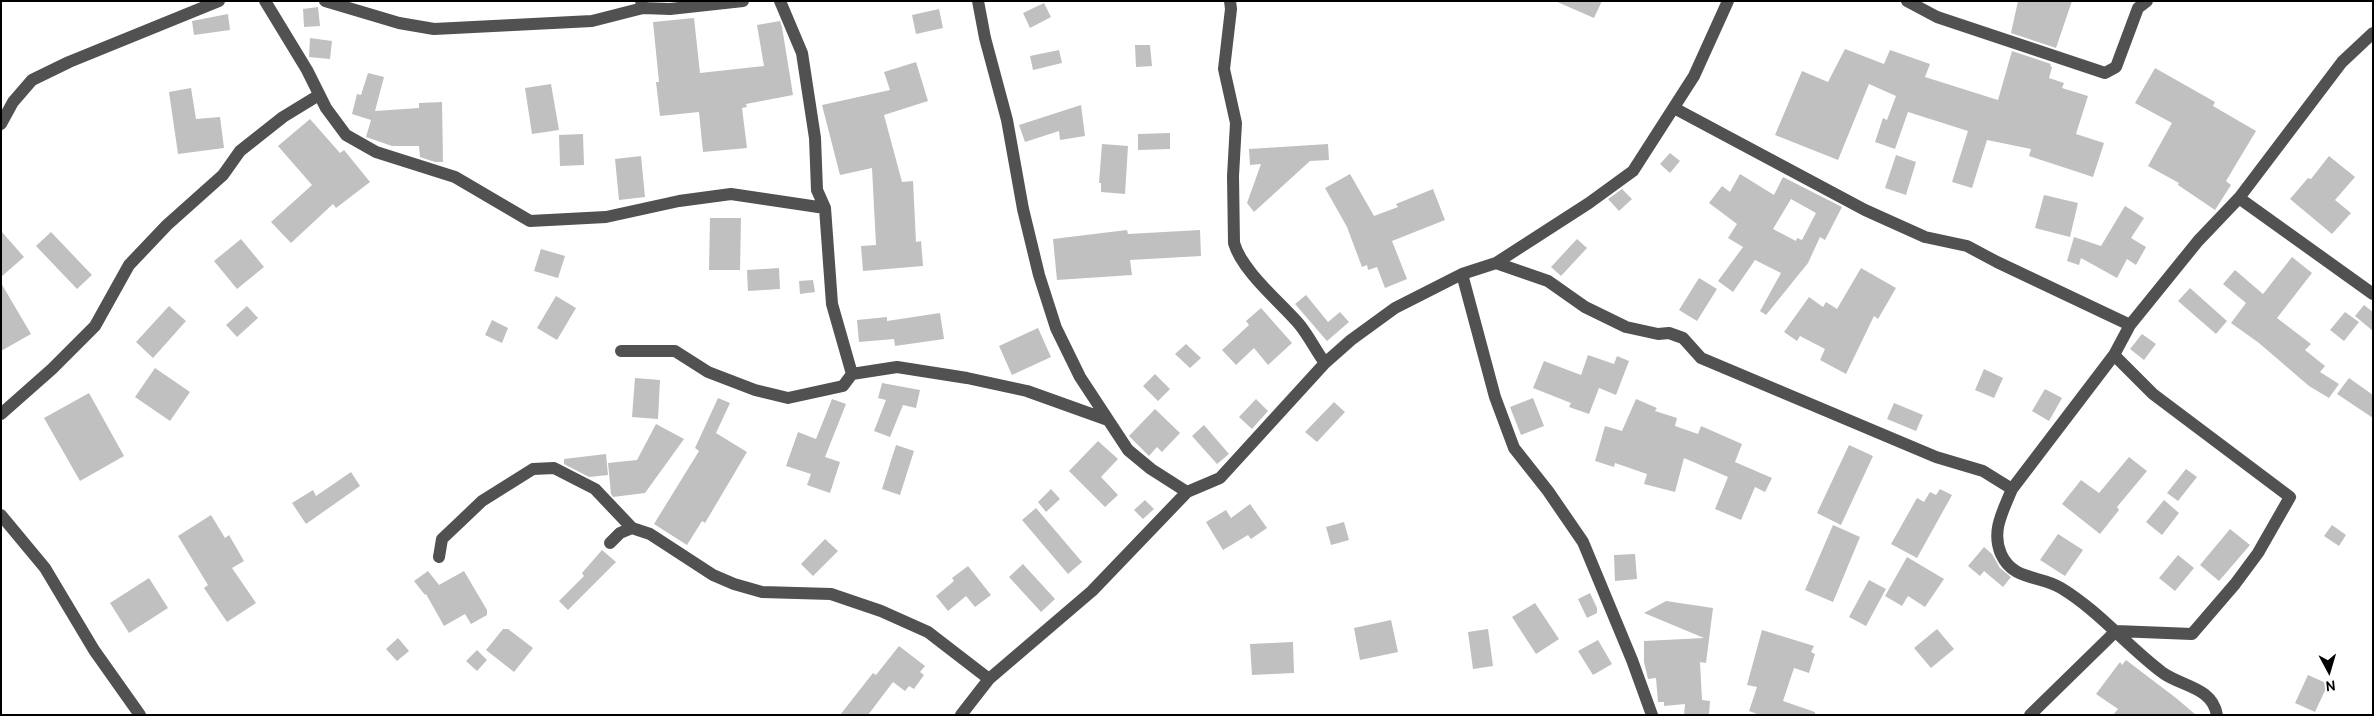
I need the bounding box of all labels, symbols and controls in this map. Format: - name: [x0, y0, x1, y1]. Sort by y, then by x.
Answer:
- north arrow: [2304, 646, 2354, 696]
- text: N: [2325, 676, 2336, 695]

